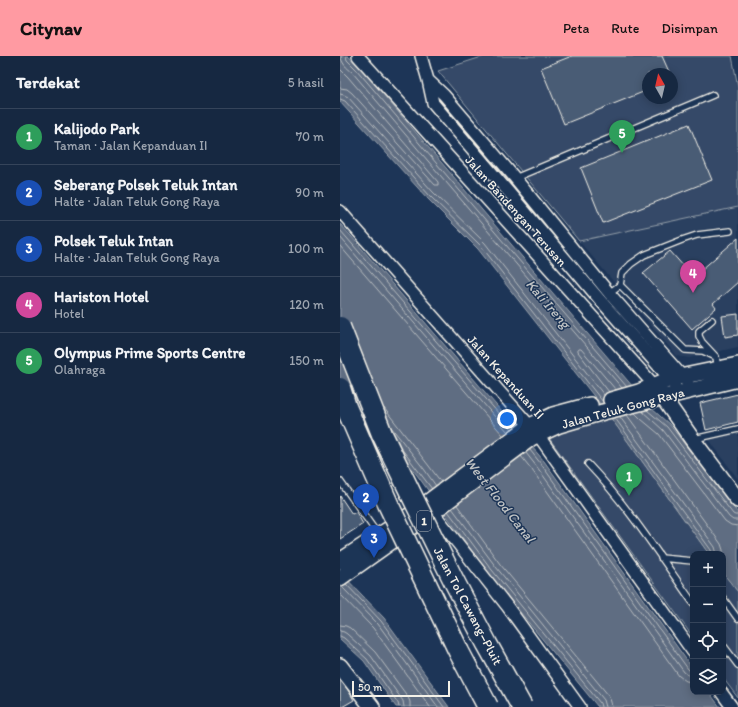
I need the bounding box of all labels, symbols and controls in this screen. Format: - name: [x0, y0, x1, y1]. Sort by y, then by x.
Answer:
- text: Citynav: [20, 17, 82, 40]
- text: Peta: [563, 20, 589, 37]
- text: Rute: [611, 20, 639, 37]
- text: Disimpan: [661, 20, 718, 37]
- north arrow: [642, 68, 678, 104]
- text: Terdekat: [16, 72, 80, 92]
- text: 5 hasil: [288, 75, 324, 90]
- text: Kalijodo Park: [54, 120, 140, 138]
- pin: 5: [609, 120, 635, 153]
- text: 1: [26, 129, 32, 144]
- text: 70 m: [296, 129, 324, 144]
- text: Taman · Jalan Kepanduan II: [54, 138, 208, 153]
- street label: Jalan Bandengan Terusan: [462, 152, 570, 270]
- text: Seberang Polsek Teluk Intan: [54, 176, 237, 194]
- text: 2: [26, 185, 32, 200]
- text: 90 m: [295, 185, 324, 200]
- text: Halte · Jalan Teluk Gong Raya: [54, 194, 220, 209]
- text: Polsek Teluk Intan: [54, 232, 173, 250]
- text: 3: [25, 241, 33, 256]
- text: 100 m: [288, 241, 324, 256]
- text: Halte · Jalan Teluk Gong Raya: [54, 250, 220, 265]
- pin: 4: [680, 260, 706, 293]
- water label: Kali Ireng: [522, 276, 575, 333]
- text: Hariston Hotel: [54, 288, 149, 306]
- text: 4: [25, 297, 33, 312]
- text: 120 m: [289, 297, 324, 312]
- text: Hotel: [54, 306, 84, 321]
- street label: Jalan Kepanduan II: [464, 332, 548, 422]
- text: Olympus Prime Sports Centre: [54, 344, 246, 362]
- text: 5: [26, 353, 32, 368]
- text: 150 m: [289, 353, 324, 368]
- text: Olahraga: [54, 362, 106, 377]
- street label: Jalan Teluk Gong Raya: [560, 384, 686, 432]
- your location: [497, 409, 517, 429]
- water label: West Flood Canal: [461, 454, 539, 547]
- pin: 1: [616, 463, 642, 496]
- pin: 2: [353, 484, 379, 517]
- road number: 1: [417, 511, 431, 531]
- pin: 3: [361, 525, 387, 558]
- street label: Jalan Tol Cawang–Pluit: [431, 545, 505, 667]
- map controls: [690, 551, 726, 695]
- button: +: [690, 551, 726, 587]
- button: −: [690, 587, 726, 623]
- button: locate: [690, 623, 726, 659]
- button: layers: [690, 659, 726, 695]
- scale bar: [352, 679, 450, 698]
- text: 50 m: [358, 681, 382, 694]

